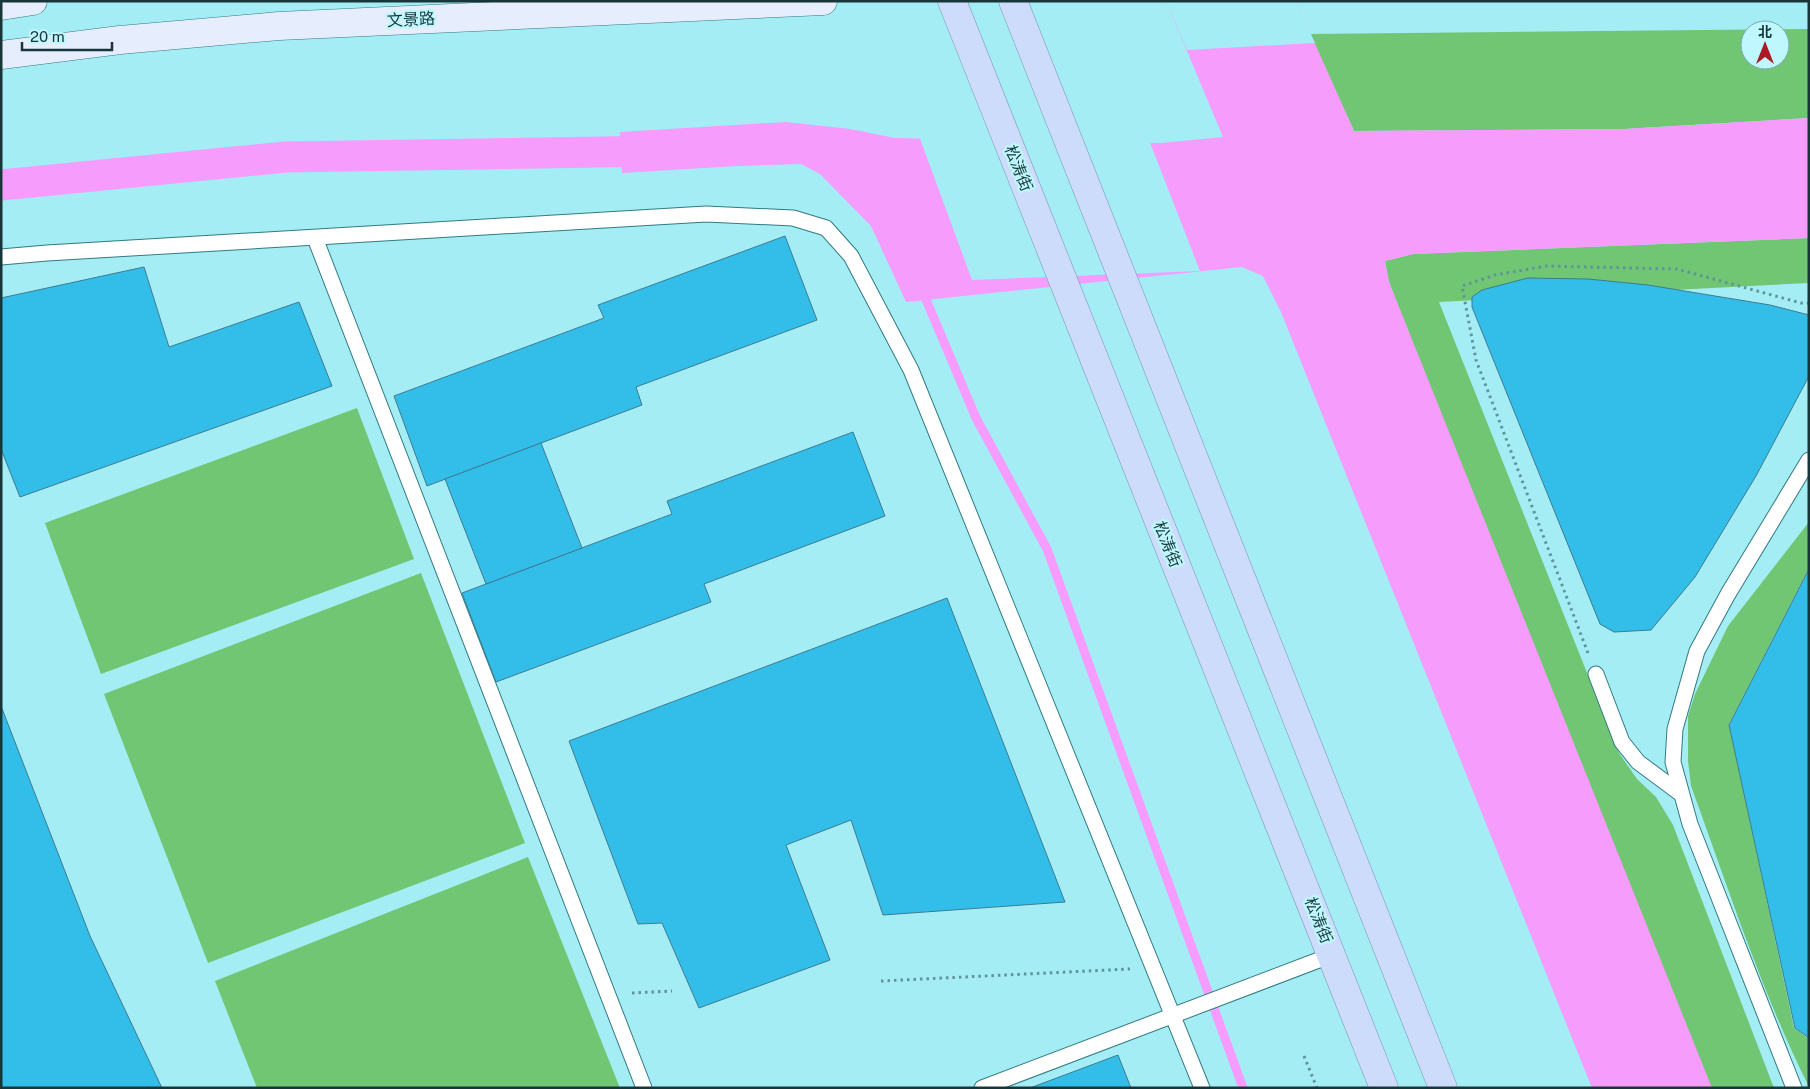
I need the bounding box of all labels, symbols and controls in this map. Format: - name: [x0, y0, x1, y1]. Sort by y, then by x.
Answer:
- street label: 文景路: [387, 9, 435, 30]
- scale bar: [22, 20, 112, 52]
- north arrow: [1740, 20, 1790, 70]
- text: 北: [1758, 24, 1772, 40]
- text: 20 m: [30, 28, 65, 45]
- street label: 松涛街: [1001, 142, 1036, 194]
- street label: 松涛街: [1150, 518, 1185, 570]
- street label: 松涛街: [1301, 894, 1336, 946]

